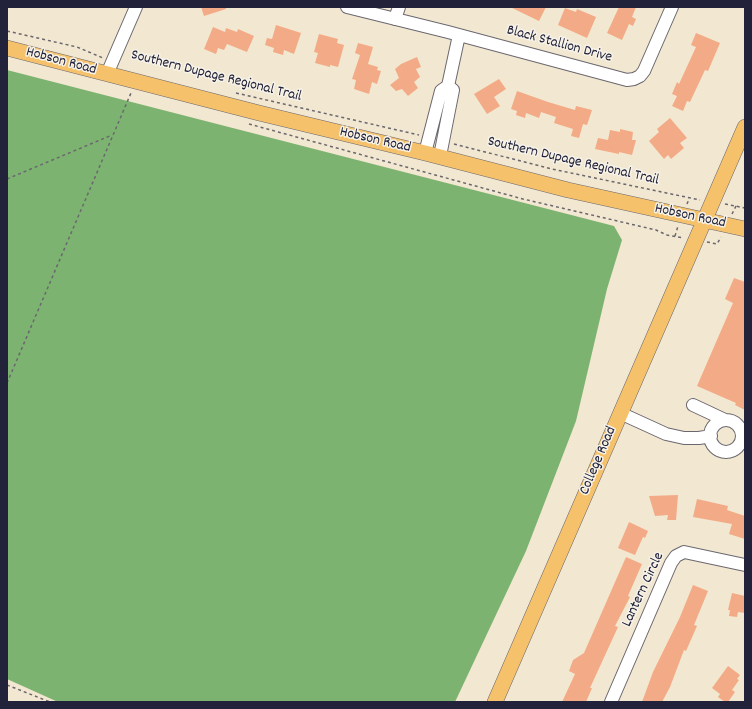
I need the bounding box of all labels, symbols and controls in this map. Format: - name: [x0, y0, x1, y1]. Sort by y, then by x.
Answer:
- street label: Black Stallion Drive: [504, 22, 614, 68]
- street label: Hobson Road: [24, 44, 98, 80]
- street label: Southern Dupage Regional Trail: [129, 47, 303, 107]
- street label: Hobson Road: [338, 124, 412, 158]
- street label: Southern Dupage Regional Trail: [486, 134, 660, 190]
- street label: Hobson Road: [653, 201, 727, 233]
- street label: College Road: [577, 424, 621, 498]
- street label: Lantern Circle: [619, 550, 669, 630]

